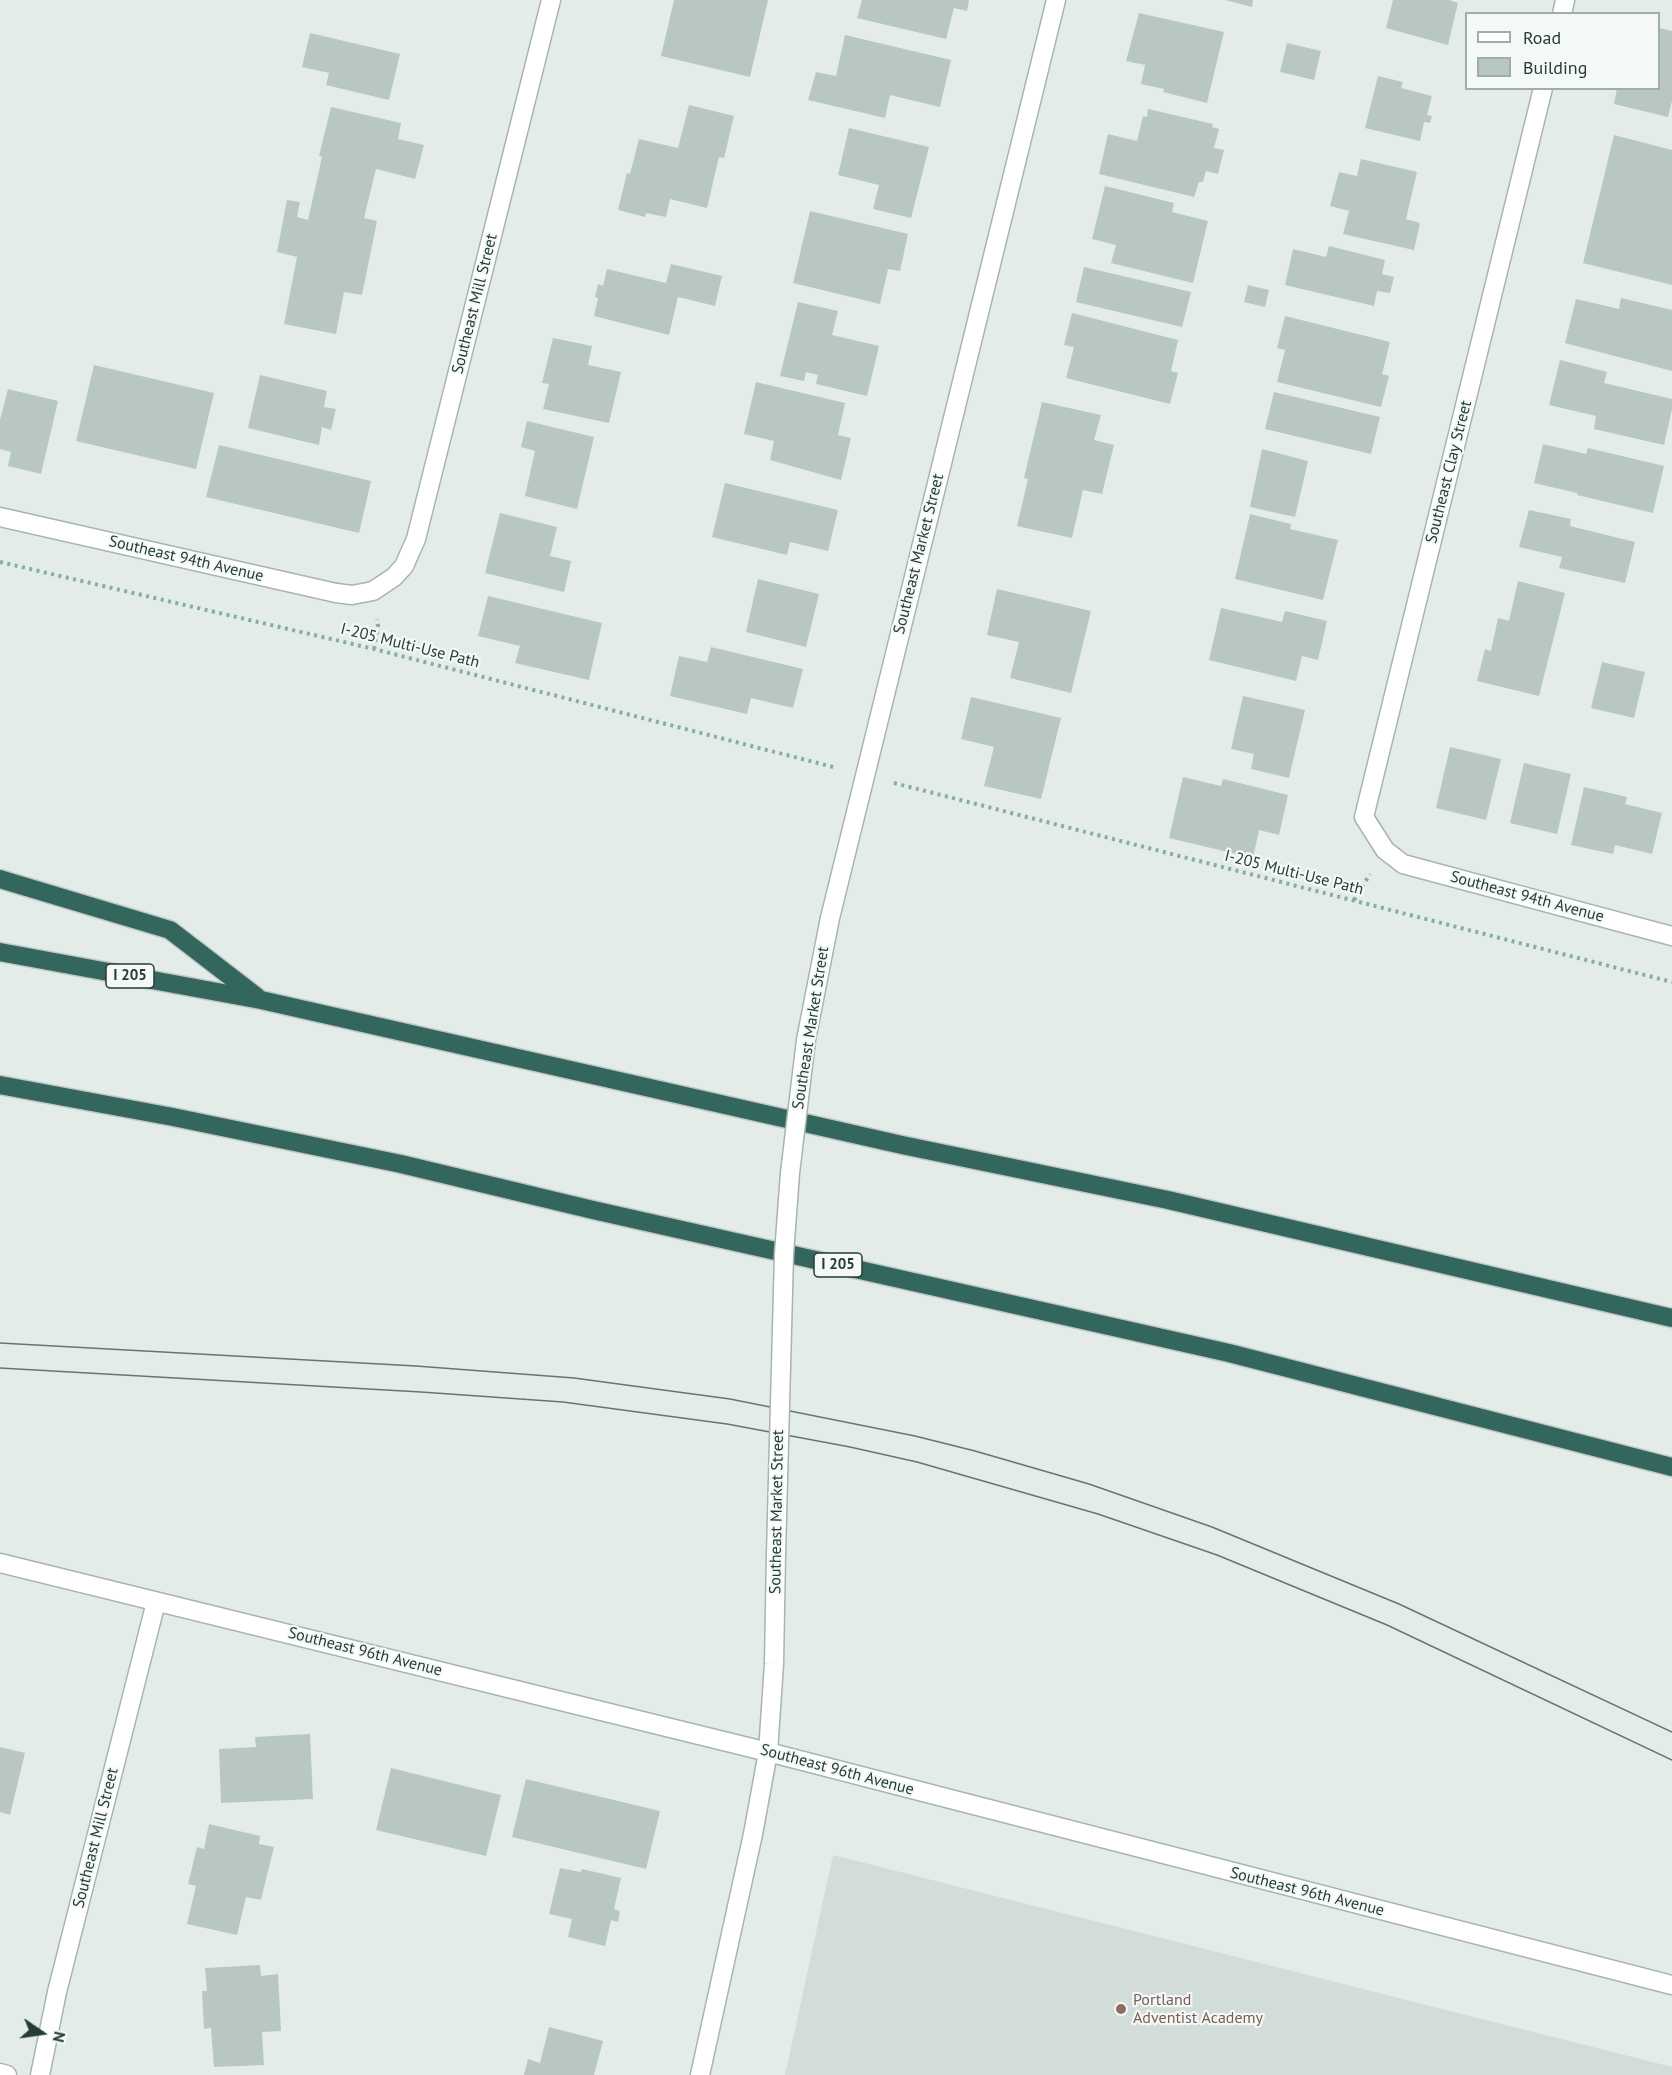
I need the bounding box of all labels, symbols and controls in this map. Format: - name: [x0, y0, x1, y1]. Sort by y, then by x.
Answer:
- legend: [1465, 12, 1660, 90]
- text: Road: [1523, 26, 1561, 49]
- text: Building: [1523, 56, 1587, 79]
- street label: Southeast Mill Street: [448, 232, 502, 376]
- street label: Southeast Clay Street: [1422, 399, 1476, 545]
- street label: Southeast Market Street: [890, 472, 948, 636]
- street label: Southeast 94th Avenue: [107, 532, 265, 586]
- street label: I-205 Multi-Use Path: [339, 619, 481, 673]
- street label: I-205 Multi-Use Path: [1223, 846, 1365, 900]
- street label: Southeast 94th Avenue: [1448, 867, 1606, 927]
- street label: Southeast Market Street: [789, 945, 833, 1111]
- road number: I 205: [106, 964, 154, 988]
- road number: I 205: [814, 1253, 862, 1277]
- street label: Southeast Market Street: [766, 1430, 788, 1594]
- street label: Southeast 96th Avenue: [286, 1624, 444, 1680]
- street label: Southeast 96th Avenue: [758, 1740, 916, 1800]
- street label: Southeast Mill Street: [69, 1766, 123, 1910]
- street label: Southeast 96th Avenue: [1228, 1864, 1386, 1920]
- place label: Portland Adventist Academy: [1133, 1990, 1263, 2028]
- marker: Portland Adventist Academy: [1114, 2002, 1128, 2016]
- north arrow: [12, 2003, 72, 2063]
- text: N: [49, 2030, 70, 2044]

